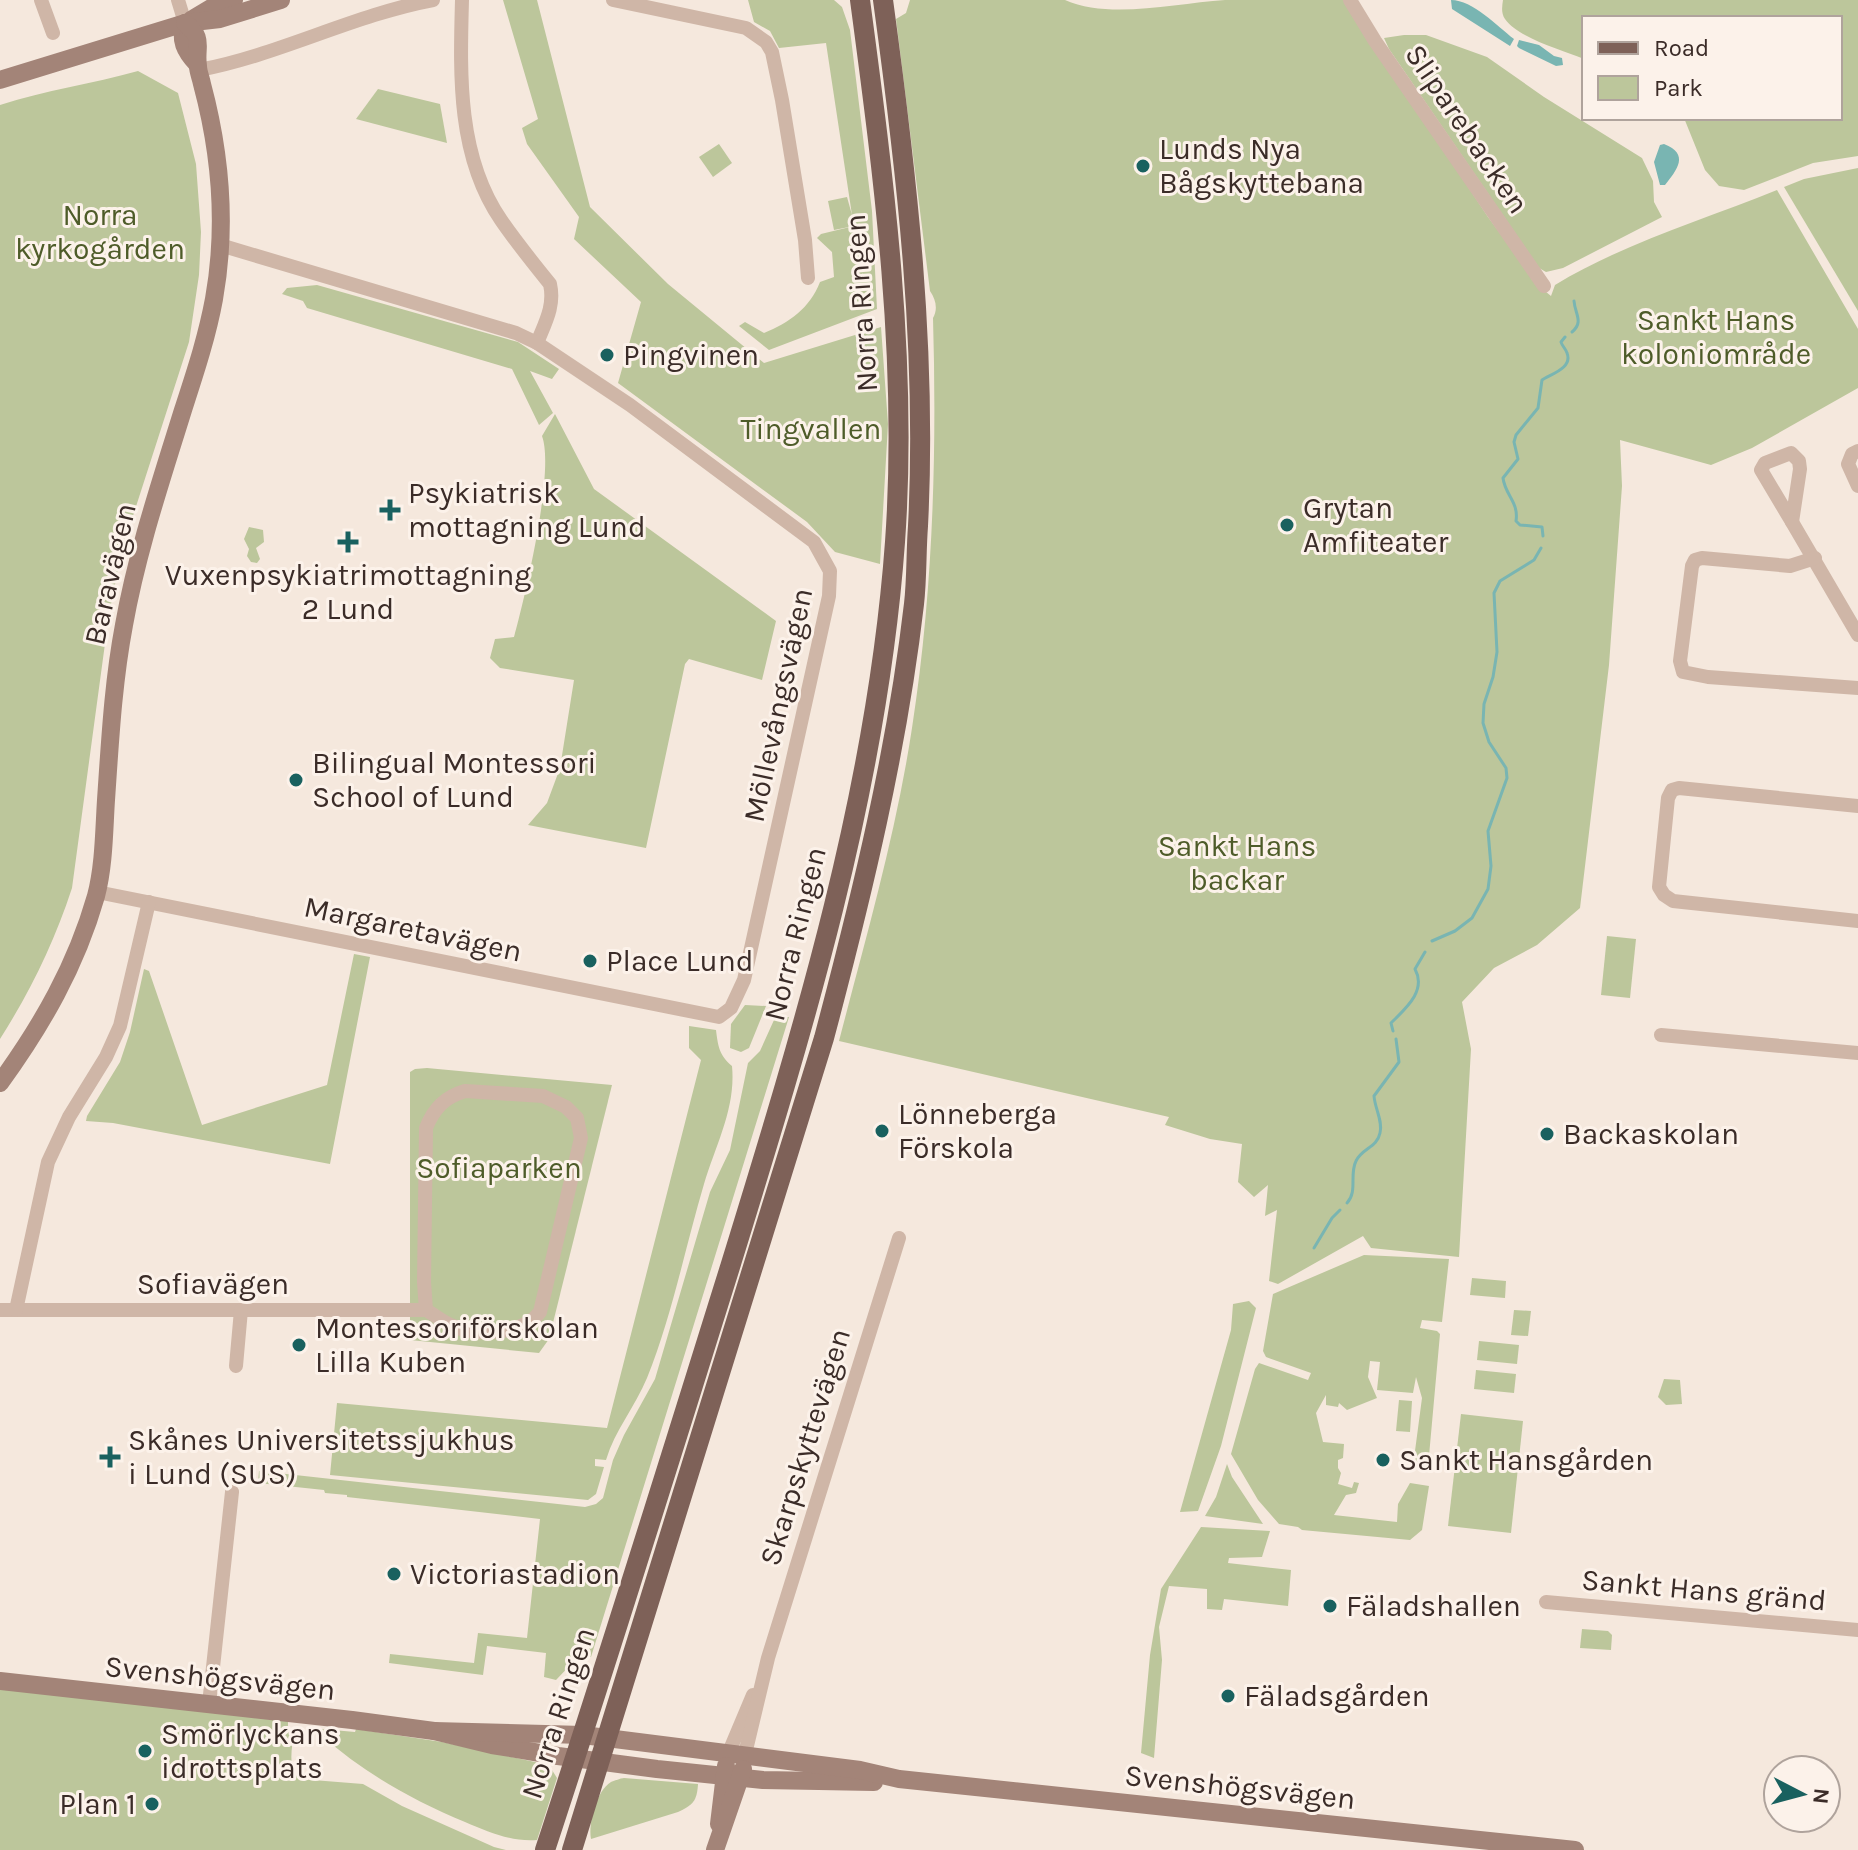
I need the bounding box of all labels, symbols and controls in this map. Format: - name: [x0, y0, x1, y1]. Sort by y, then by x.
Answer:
- legend: [1582, 16, 1842, 120]
- text: Road: [1654, 34, 1709, 62]
- street label: Sliparebacken: [1397, 38, 1537, 220]
- text: Park: [1654, 74, 1703, 102]
- place label: Lunds Nya Bågskyttebana: [1159, 131, 1364, 201]
- marker: Lunds Nya Bågskyttebana: [1134, 157, 1152, 175]
- park label: Norra kyrkogården: [15, 197, 185, 267]
- street label: Norra Ringen: [837, 213, 885, 393]
- park label: Sankt Hans koloniområde: [1621, 302, 1811, 372]
- place label: Pingvinen: [623, 337, 759, 373]
- marker: Pingvinen: [598, 346, 616, 364]
- park label: Tingvallen: [741, 411, 881, 447]
- place label: Psykiatrisk mottagning Lund: [408, 475, 646, 545]
- place label: Grytan Amfiteater: [1303, 490, 1448, 560]
- marker: Psykiatrisk mottagning Lund: [379, 499, 401, 521]
- street label: Baravägen: [76, 500, 144, 648]
- marker: Grytan Amfiteater: [1278, 516, 1296, 534]
- marker: Vuxenpsykiatrimottagning 2 Lund: [337, 531, 359, 553]
- place label: Vuxenpsykiatrimottagning 2 Lund: [165, 557, 531, 627]
- street label: Möllevångsvägen: [736, 585, 820, 825]
- place label: Bilingual Montessori School of Lund: [312, 745, 596, 815]
- marker: Bilingual Montessori School of Lund: [287, 771, 305, 789]
- park label: Sankt Hans backar: [1158, 828, 1316, 898]
- street label: Norra Ringen: [756, 843, 834, 1025]
- street label: Margaretavägen: [301, 888, 525, 970]
- place label: Place Lund: [606, 943, 754, 979]
- marker: Place Lund: [581, 952, 599, 970]
- place label: Lönneberga Förskola: [898, 1096, 1057, 1166]
- place label: Backaskolan: [1563, 1116, 1739, 1152]
- marker: Lönneberga Förskola: [873, 1122, 891, 1140]
- marker: Backaskolan: [1538, 1125, 1556, 1143]
- park label: Sofiaparken: [416, 1150, 582, 1186]
- street label: Sofiavägen: [137, 1266, 289, 1302]
- place label: Montessoriförskolan Lilla Kuben: [315, 1310, 599, 1380]
- street label: Skarpskyttevägen: [752, 1324, 858, 1570]
- marker: Montessoriförskolan Lilla Kuben: [290, 1336, 308, 1354]
- place label: Skånes Universitetssjukhus i Lund (SUS): [128, 1422, 515, 1492]
- place label: Sankt Hansgården: [1399, 1442, 1653, 1478]
- marker: Skånes Universitetssjukhus i Lund (SUS): [99, 1446, 121, 1468]
- marker: Sankt Hansgården: [1374, 1451, 1392, 1469]
- place label: Victoriastadion: [410, 1556, 620, 1592]
- street label: Sankt Hans gränd: [1580, 1561, 1828, 1619]
- marker: Victoriastadion: [385, 1565, 403, 1583]
- place label: Fäladshallen: [1346, 1588, 1521, 1624]
- marker: Fäladshallen: [1321, 1597, 1339, 1615]
- street label: Norra Ringen: [513, 1623, 603, 1803]
- street label: Svenshögsvägen: [103, 1648, 337, 1708]
- place label: Fäladsgården: [1244, 1678, 1430, 1714]
- marker: Fäladsgården: [1219, 1687, 1237, 1705]
- place label: Smörlyckans idrottsplats: [161, 1716, 340, 1786]
- marker: Smörlyckans idrottsplats: [136, 1742, 154, 1760]
- north arrow: [1762, 1754, 1842, 1834]
- street label: Svenshögsvägen: [1123, 1757, 1357, 1817]
- place label: Plan 1: [59, 1786, 136, 1822]
- text: N: [1807, 1787, 1835, 1805]
- marker: Plan 1: [143, 1795, 161, 1813]

